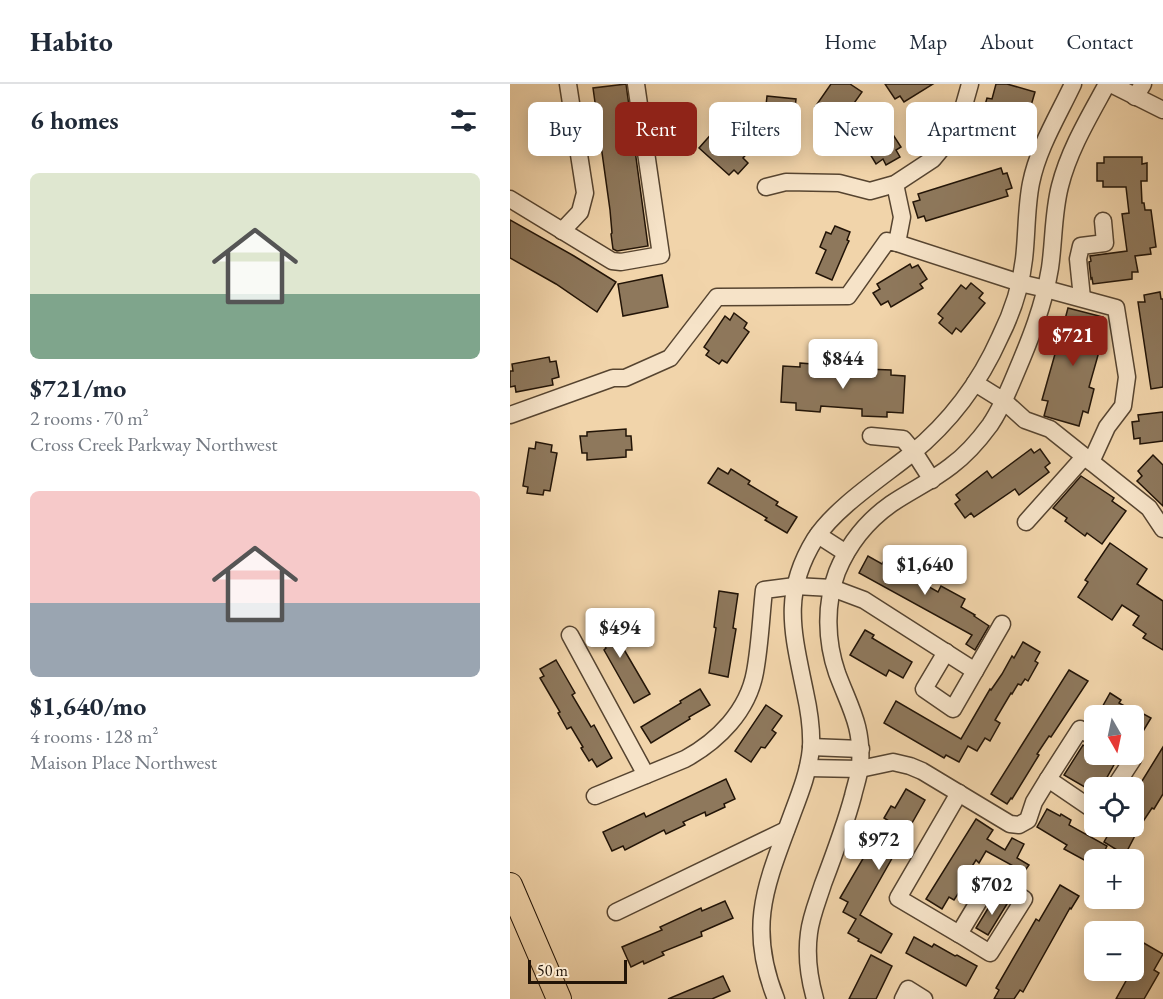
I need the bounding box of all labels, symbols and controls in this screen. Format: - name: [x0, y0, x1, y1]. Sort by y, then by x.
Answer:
- text: Habito: [30, 23, 113, 59]
- text: Home: [824, 28, 876, 55]
- text: Map: [909, 28, 947, 55]
- text: About: [980, 28, 1033, 55]
- text: Contact: [1066, 28, 1133, 55]
- chip: Buy: [528, 102, 603, 156]
- chip: Rent: [615, 102, 697, 156]
- chip: Filters: [709, 102, 801, 156]
- chip: New: [813, 102, 894, 156]
- chip: Apartment: [906, 102, 1037, 156]
- text: 6 homes: [30, 103, 119, 137]
- icon: filters: [447, 104, 480, 137]
- icon: home: [201, 212, 309, 320]
- pin: $721: [1037, 316, 1109, 367]
- text: $721: [1053, 322, 1093, 348]
- pin: $844: [807, 339, 879, 390]
- text: $844: [823, 345, 863, 371]
- text: $721/mo: [30, 371, 126, 405]
- text: 2 rooms · 70 m²: [30, 405, 149, 431]
- text: Cross Creek Parkway Northwest: [30, 431, 278, 457]
- icon: home: [201, 530, 309, 638]
- pin: $1,640: [876, 545, 974, 596]
- text: $1,640: [897, 551, 953, 577]
- pin: $494: [584, 608, 656, 659]
- text: $494: [600, 614, 640, 640]
- text: $1,640/mo: [30, 689, 146, 723]
- north arrow: [1084, 705, 1144, 765]
- map controls: [1084, 705, 1144, 981]
- text: 4 rooms · 128 m²: [30, 723, 158, 749]
- text: Maison Place Northwest: [30, 749, 217, 775]
- button: locate: [1084, 777, 1144, 837]
- pin: $972: [843, 820, 915, 871]
- text: $972: [859, 826, 899, 852]
- button: +: [1084, 849, 1144, 909]
- pin: $702: [956, 865, 1028, 916]
- text: $702: [972, 871, 1012, 897]
- button: −: [1084, 921, 1144, 981]
- scale bar: [528, 957, 627, 984]
- text: 50 m: [537, 960, 568, 981]

